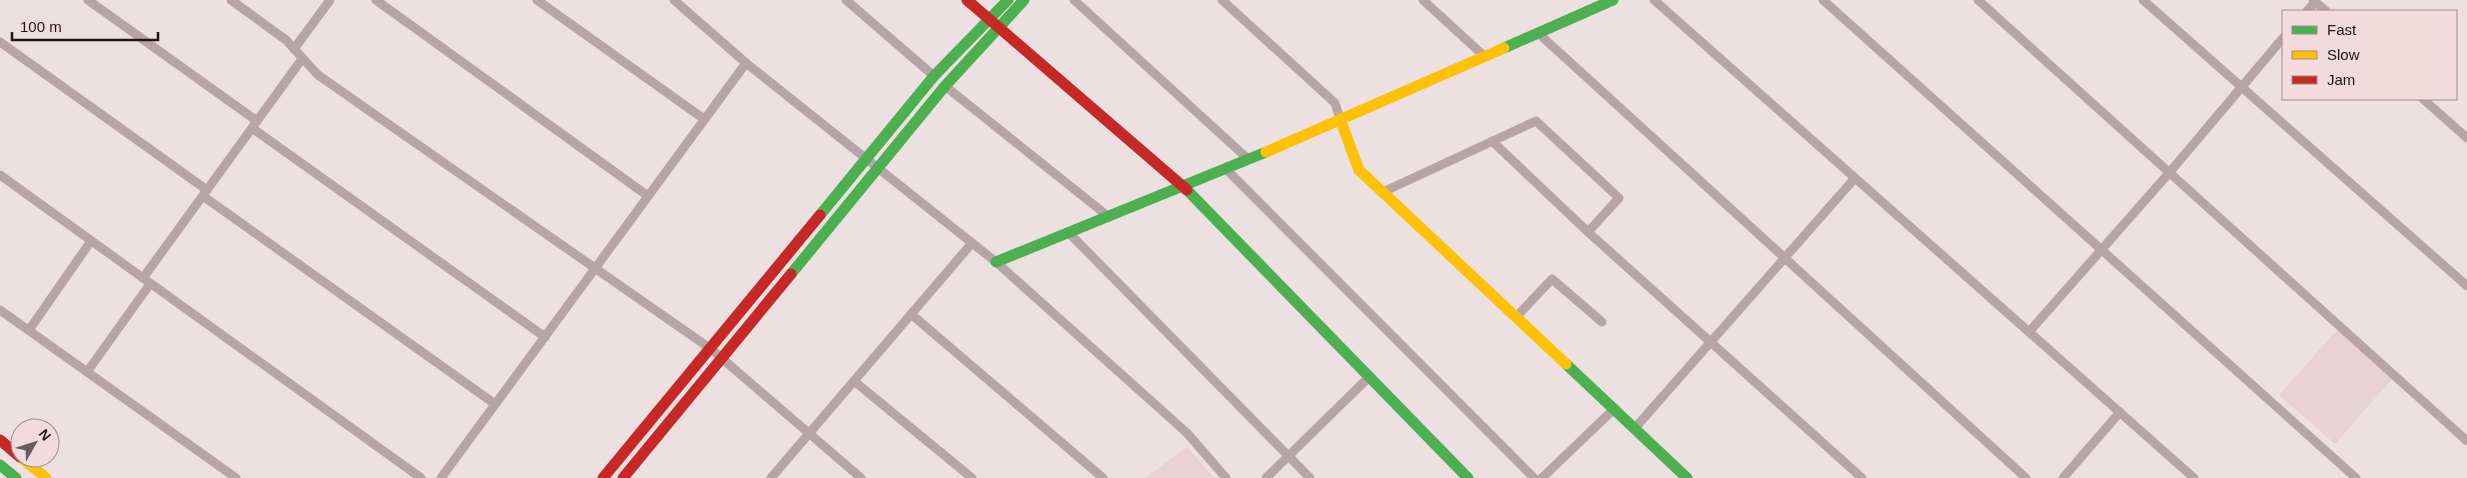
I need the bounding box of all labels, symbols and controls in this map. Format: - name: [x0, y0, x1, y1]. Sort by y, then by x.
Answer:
- scale bar: [12, 10, 159, 42]
- legend: [2282, 10, 2457, 100]
- text: 100 m: [20, 18, 62, 35]
- text: Fast: [2327, 21, 2357, 38]
- text: Slow: [2327, 46, 2360, 63]
- text: Jam: [2327, 71, 2355, 88]
- north arrow: [10, 418, 60, 468]
- text: N: [36, 426, 55, 444]

